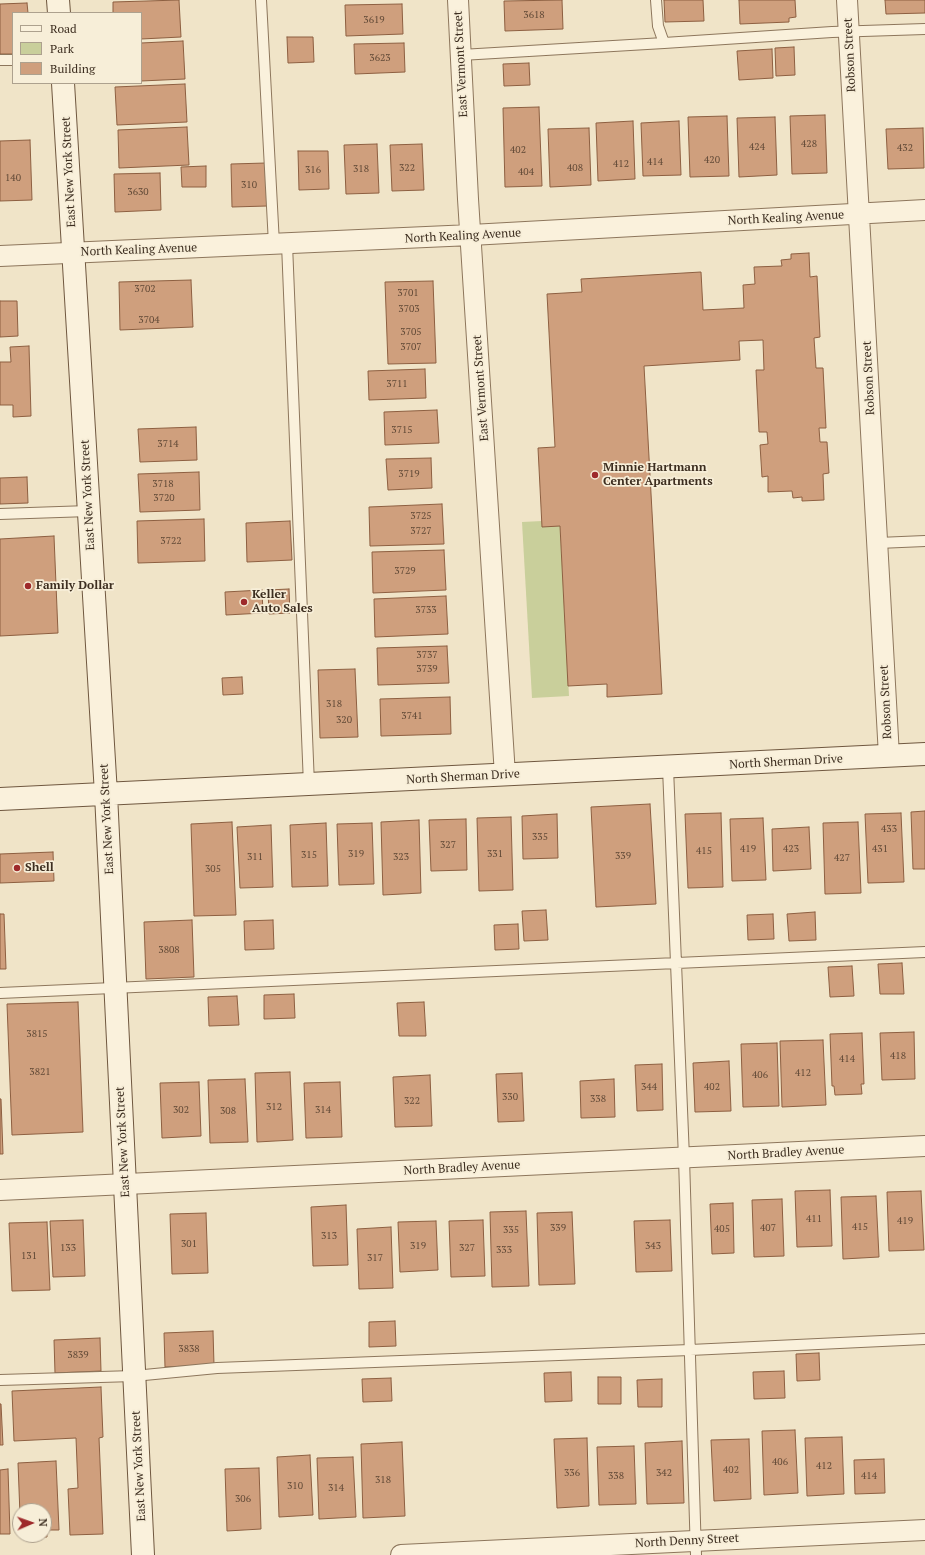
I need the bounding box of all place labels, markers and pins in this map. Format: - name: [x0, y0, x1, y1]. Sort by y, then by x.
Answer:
- place label: Minnie Hartmann Center Apartments: [603, 461, 713, 489]
- marker: Minnie Hartmann Center Apartments: [590, 470, 600, 480]
- place label: Family Dollar: [36, 579, 114, 593]
- marker: Family Dollar: [23, 581, 33, 591]
- place label: Keller Auto Sales: [252, 588, 313, 616]
- marker: Keller Auto Sales: [239, 597, 249, 607]
- place label: Shell: [25, 861, 54, 875]
- marker: Shell: [12, 863, 22, 873]

